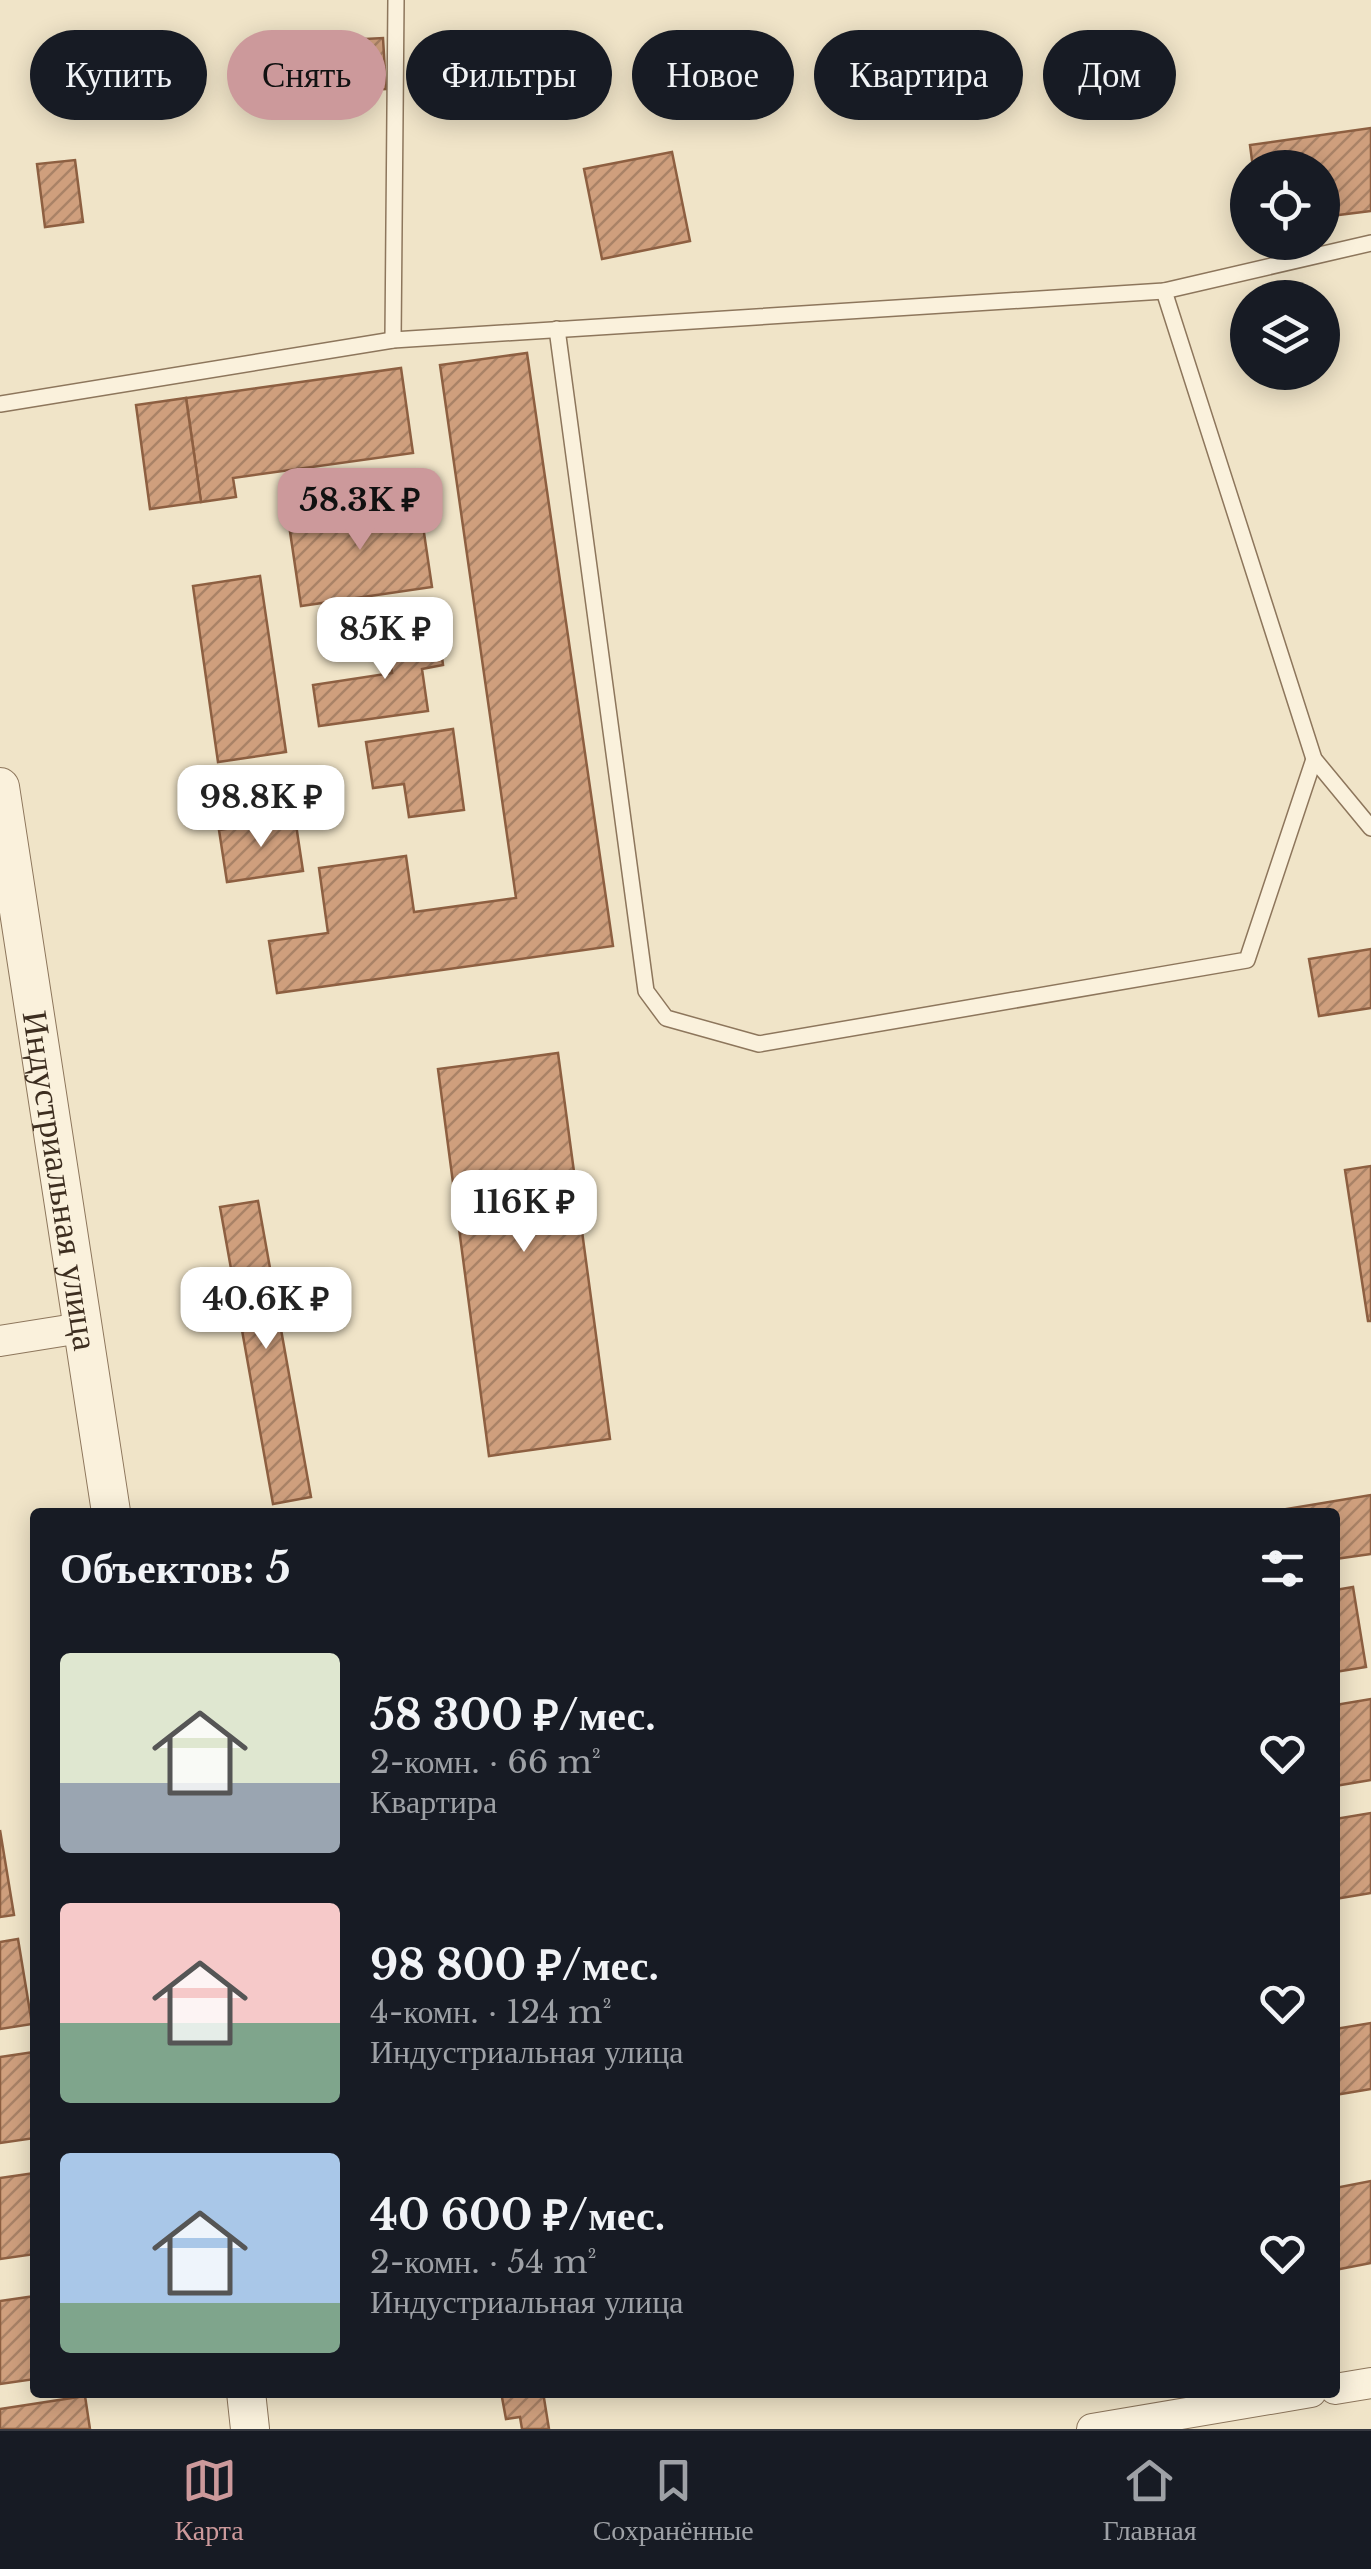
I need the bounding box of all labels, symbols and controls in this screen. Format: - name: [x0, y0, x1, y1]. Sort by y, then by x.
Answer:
- chip: Купить: [30, 30, 207, 120]
- chip: Снять: [227, 30, 386, 120]
- chip: Фильтры: [406, 30, 612, 120]
- chip: Новое: [632, 30, 794, 120]
- chip: Квартира: [814, 30, 1023, 120]
- chip: Дом: [1043, 30, 1176, 120]
- map controls: [1230, 150, 1340, 390]
- button: locate: [1230, 150, 1340, 260]
- button: layers: [1230, 280, 1340, 390]
- pin: 58.3K ₽: [268, 468, 452, 553]
- text: 58.3K ₽: [300, 480, 420, 520]
- pin: 85K ₽: [315, 597, 455, 682]
- text: 85K ₽: [339, 609, 431, 649]
- pin: 98.8K ₽: [169, 765, 353, 850]
- text: 98.8K ₽: [199, 777, 323, 817]
- street label: Индустриальная улица: [14, 1008, 108, 1354]
- pin: 116K ₽: [443, 1170, 605, 1255]
- text: 116K ₽: [473, 1182, 575, 1222]
- pin: 40.6K ₽: [174, 1267, 358, 1352]
- text: 40.6K ₽: [203, 1279, 329, 1319]
- icon: filters: [1255, 1541, 1310, 1596]
- text: Объектов: 5: [60, 1542, 291, 1594]
- text: 58 300 ₽/мес.: [370, 1689, 656, 1741]
- icon: home: [140, 1693, 260, 1813]
- icon: heart: [1255, 1726, 1310, 1781]
- text: 2-комн. · 66 m²: [370, 1742, 601, 1782]
- text: Квартира: [370, 1782, 497, 1822]
- text: 98 800 ₽/мес.: [370, 1939, 659, 1991]
- icon: home: [140, 1943, 260, 2063]
- icon: heart: [1255, 1976, 1310, 2031]
- text: 4-комн. · 124 m²: [370, 1992, 612, 2032]
- text: Индустриальная улица: [370, 2032, 684, 2072]
- text: 40 600 ₽/мес.: [370, 2189, 665, 2241]
- icon: home: [140, 2193, 260, 2313]
- icon: heart: [1255, 2226, 1310, 2281]
- text: 2-комн. · 54 m²: [370, 2242, 597, 2282]
- text: Индустриальная улица: [370, 2282, 684, 2322]
- tab: Карта: [174, 2453, 244, 2548]
- tab: Сохранённые: [593, 2453, 754, 2548]
- tab: Главная: [1103, 2453, 1197, 2548]

